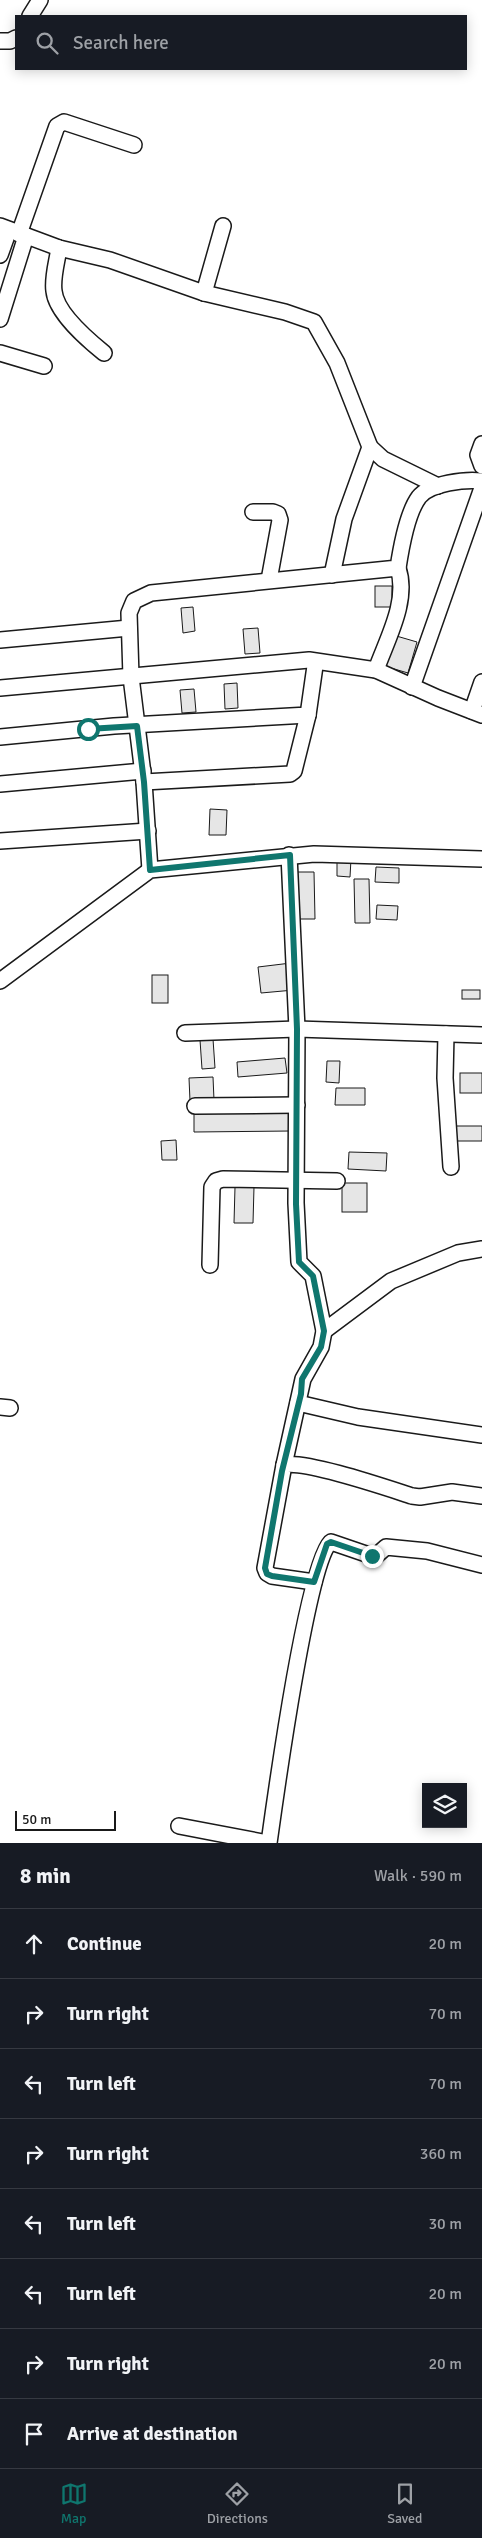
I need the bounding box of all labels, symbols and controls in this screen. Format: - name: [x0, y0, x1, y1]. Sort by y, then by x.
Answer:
- search box: [15, 15, 467, 70]
- icon: search: [33, 29, 61, 57]
- text: Search here: [73, 31, 169, 55]
- route start: [77, 718, 100, 741]
- route end: [361, 1545, 384, 1568]
- map controls: [422, 1783, 467, 1828]
- button: layers: [422, 1783, 467, 1828]
- scale bar: [15, 1808, 116, 1831]
- text: 50 m: [22, 1811, 51, 1828]
- text: 8 min: [20, 1863, 71, 1889]
- text: Walk · 590 m: [374, 1866, 462, 1886]
- icon: ahead: [20, 1930, 48, 1958]
- text: Continue: [67, 1932, 142, 1956]
- text: 20 m: [428, 1934, 462, 1954]
- icon: right: [20, 2000, 48, 2028]
- text: Turn right: [67, 2002, 149, 2026]
- text: 70 m: [428, 2004, 462, 2024]
- icon: left: [20, 2070, 48, 2098]
- text: Turn left: [67, 2072, 136, 2096]
- text: 70 m: [428, 2074, 462, 2094]
- icon: right: [20, 2140, 48, 2168]
- text: Turn right: [67, 2142, 149, 2166]
- text: 360 m: [420, 2144, 462, 2164]
- icon: left: [20, 2210, 48, 2238]
- text: Turn left: [67, 2212, 136, 2236]
- text: 30 m: [428, 2214, 462, 2234]
- icon: left: [20, 2280, 48, 2308]
- text: Turn left: [67, 2282, 136, 2306]
- text: 20 m: [428, 2284, 462, 2304]
- icon: right: [20, 2350, 48, 2378]
- text: Turn right: [67, 2352, 149, 2376]
- text: 20 m: [428, 2354, 462, 2374]
- icon: arrive: [20, 2420, 48, 2448]
- text: Arrive at destination: [67, 2422, 238, 2446]
- tab: Map: [60, 2480, 88, 2527]
- tab: Directions: [207, 2480, 268, 2527]
- tab: Saved: [387, 2480, 422, 2527]

